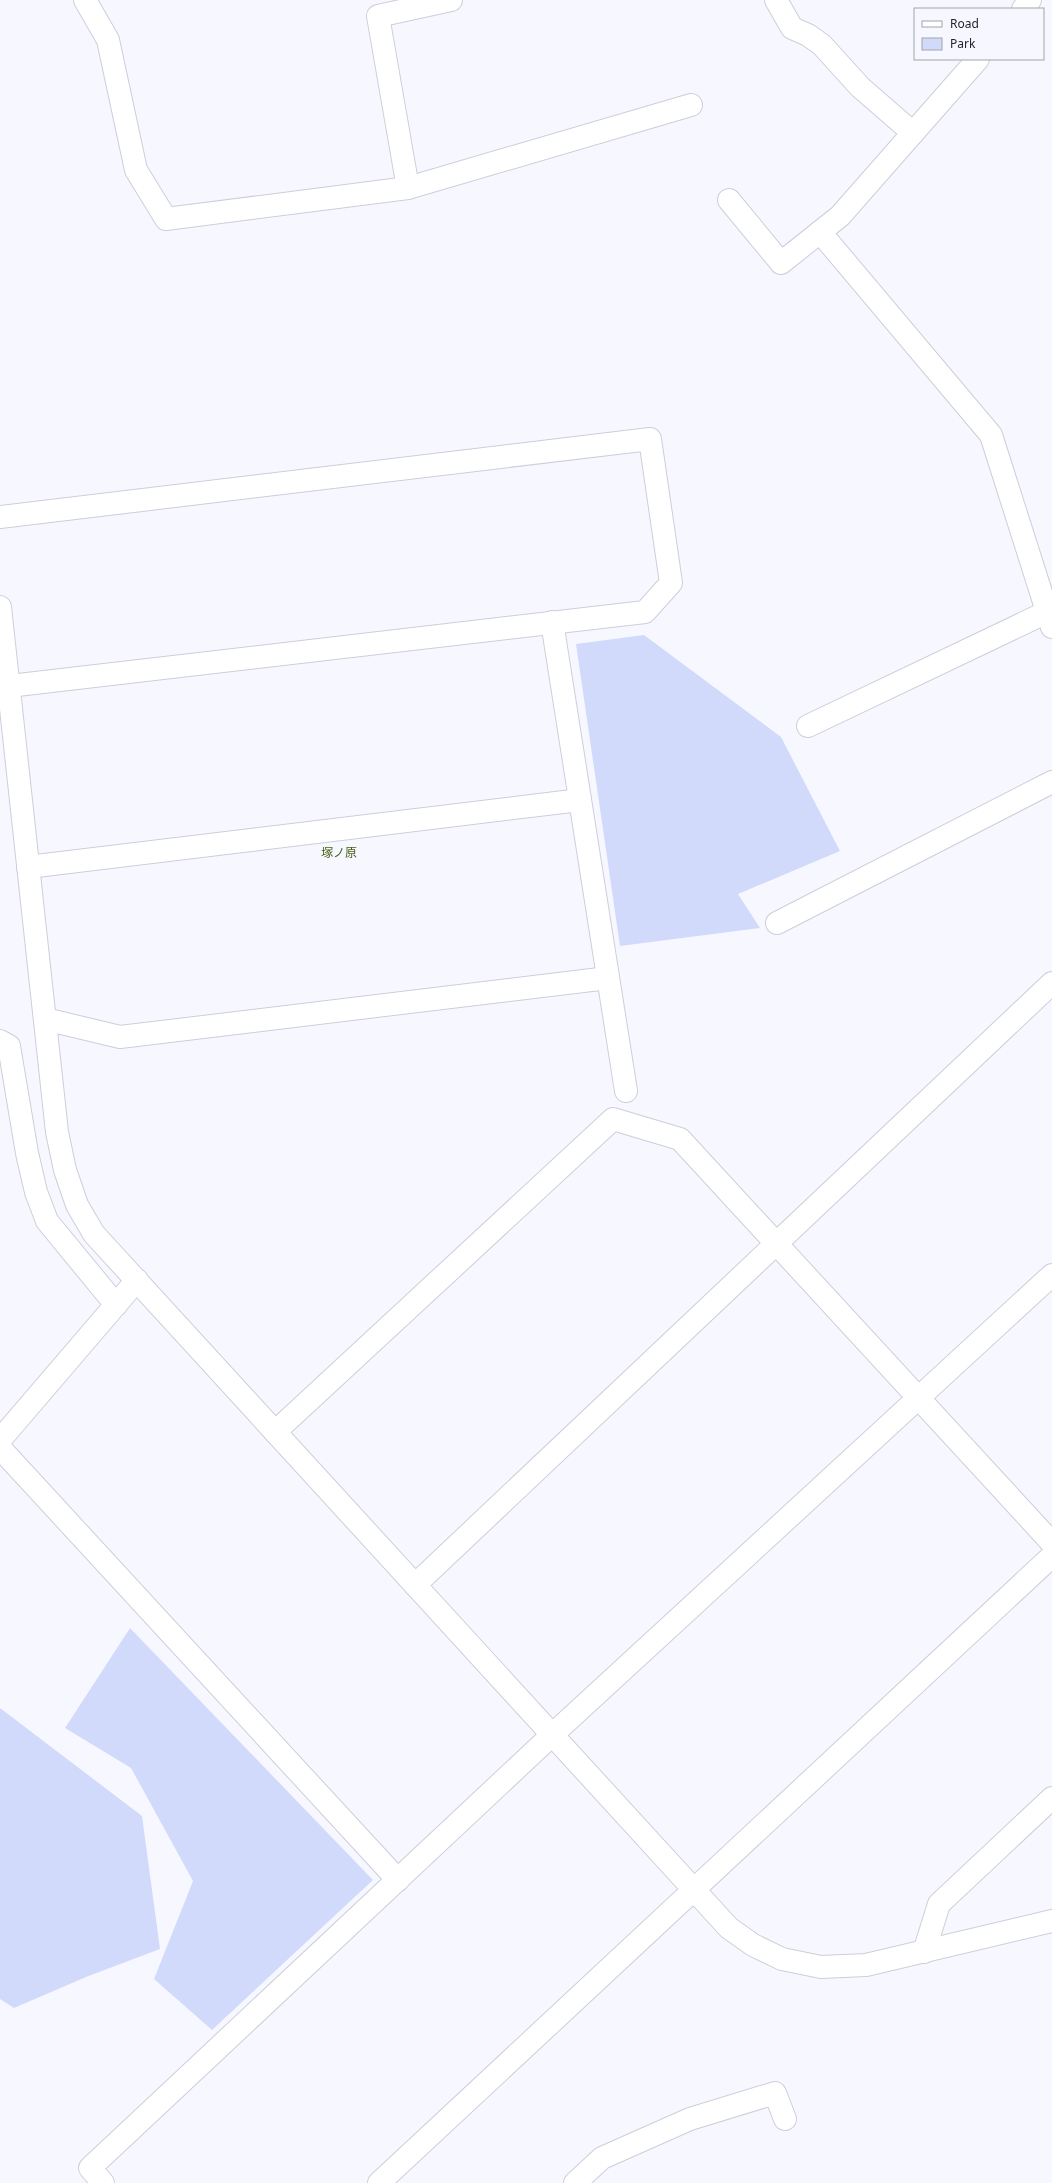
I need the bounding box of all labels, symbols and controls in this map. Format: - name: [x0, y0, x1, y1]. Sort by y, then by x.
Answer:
- legend: [914, 8, 1044, 60]
- text: Road: [950, 15, 979, 32]
- text: Park: [950, 35, 976, 52]
- district label: 塚ノ原: [321, 844, 357, 861]

